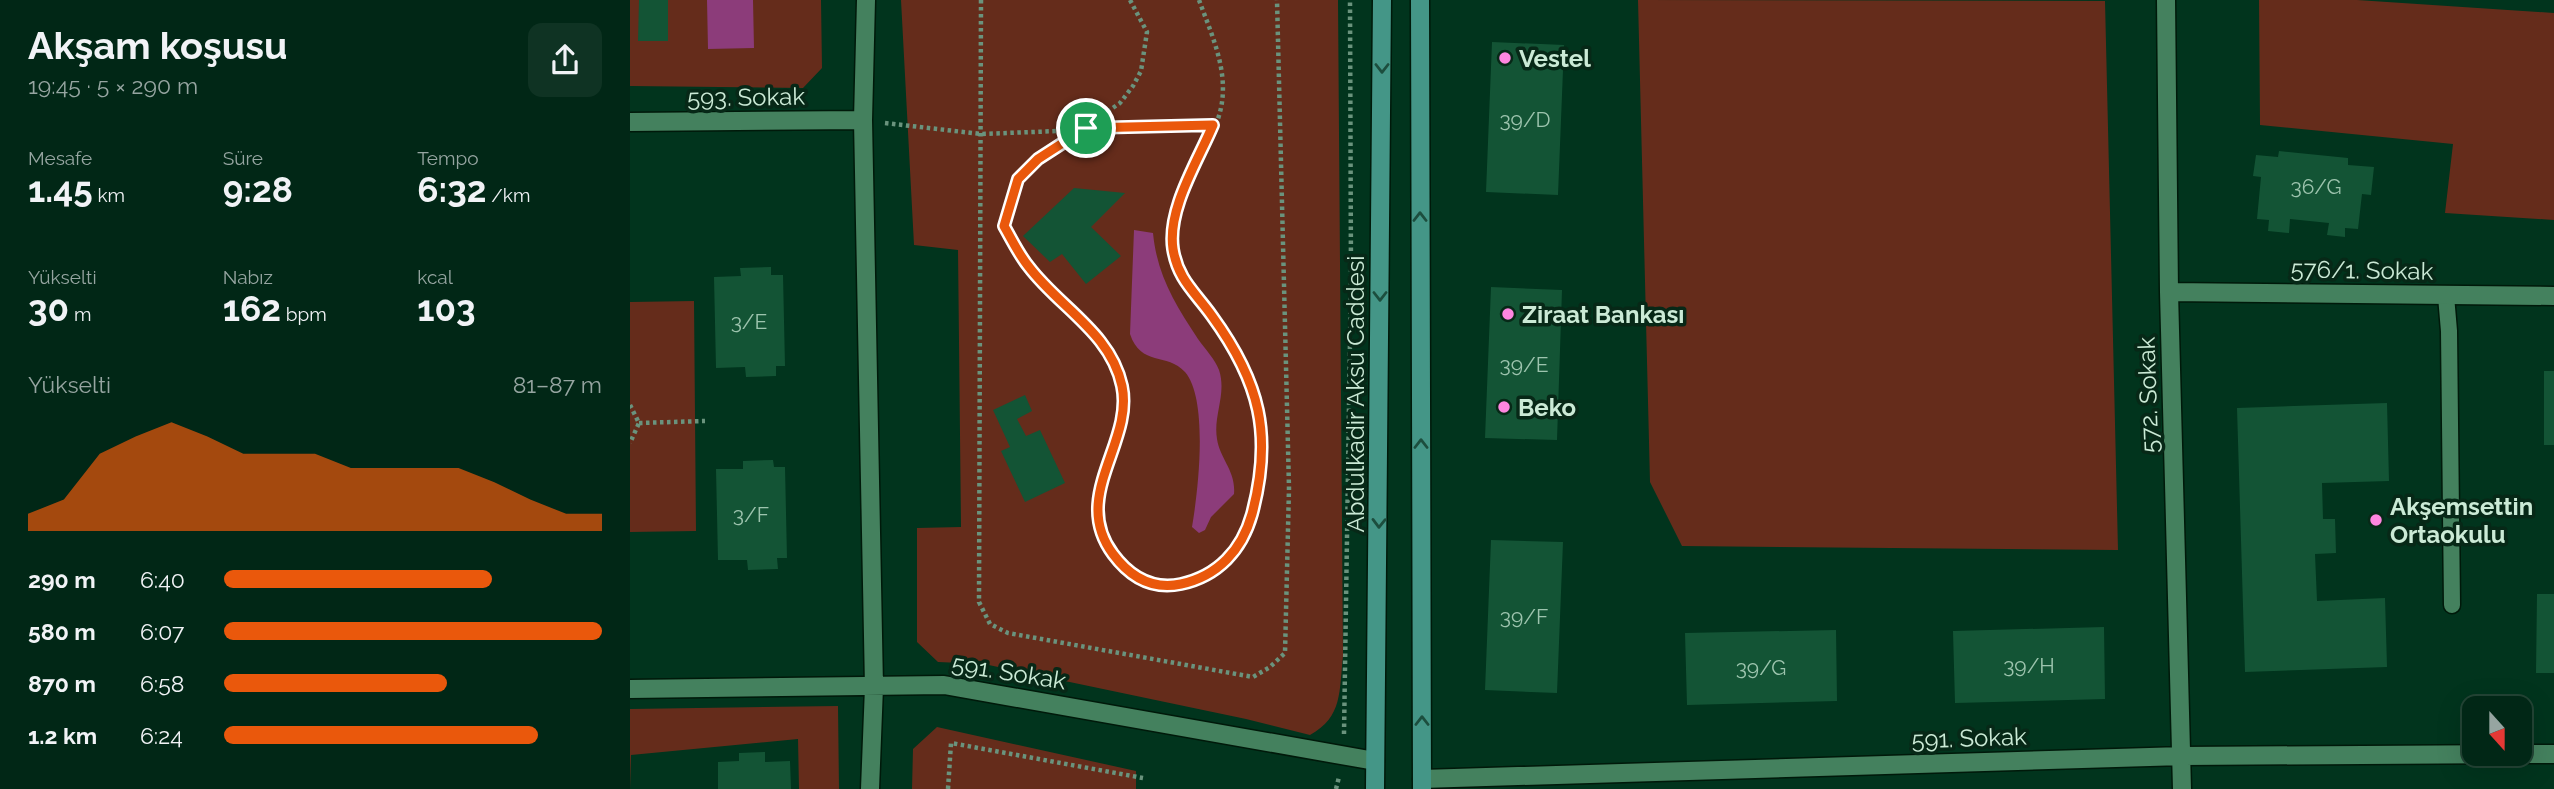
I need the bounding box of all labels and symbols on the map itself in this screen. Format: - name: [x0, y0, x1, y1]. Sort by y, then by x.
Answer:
- place label: Vestel: [1519, 44, 1591, 73]
- marker: Vestel: [1497, 50, 1513, 66]
- one-way arrow: [1374, 63, 1390, 74]
- street label: 593. Sokak: [687, 81, 805, 113]
- pin: [1056, 98, 1116, 158]
- house number: 39/D: [1499, 107, 1551, 132]
- house number: 36/G: [2290, 174, 2342, 199]
- one-way arrow: [1412, 211, 1428, 222]
- street label: 576/1. Sokak: [2290, 254, 2434, 286]
- street label: Abdulkadir Aksu Caddesi: [1341, 255, 1370, 533]
- one-way arrow: [1373, 290, 1388, 301]
- place label: Ziraat Bankası: [1522, 300, 1684, 329]
- marker: Ziraat Bankası: [1500, 306, 1516, 322]
- house number: 3/E: [731, 309, 767, 334]
- street label: 572. Sokak: [2131, 336, 2165, 454]
- house number: 39/E: [1500, 352, 1549, 377]
- place label: Beko: [1518, 393, 1576, 422]
- marker: Beko: [1496, 399, 1512, 415]
- one-way arrow: [1413, 439, 1429, 449]
- place label: Akşemsettin Ortaokulu: [2390, 492, 2533, 549]
- house number: 3/F: [733, 502, 769, 527]
- marker: Akşemsettin Ortaokulu: [2368, 512, 2384, 528]
- one-way arrow: [1371, 518, 1387, 529]
- house number: 39/F: [1500, 604, 1548, 629]
- street label: 591. Sokak: [950, 649, 1069, 695]
- house number: 39/H: [2003, 653, 2055, 678]
- house number: 39/G: [1736, 655, 1786, 680]
- north arrow: [2462, 696, 2532, 766]
- one-way arrow: [1414, 715, 1430, 726]
- street label: 591. Sokak: [1911, 721, 2027, 755]

